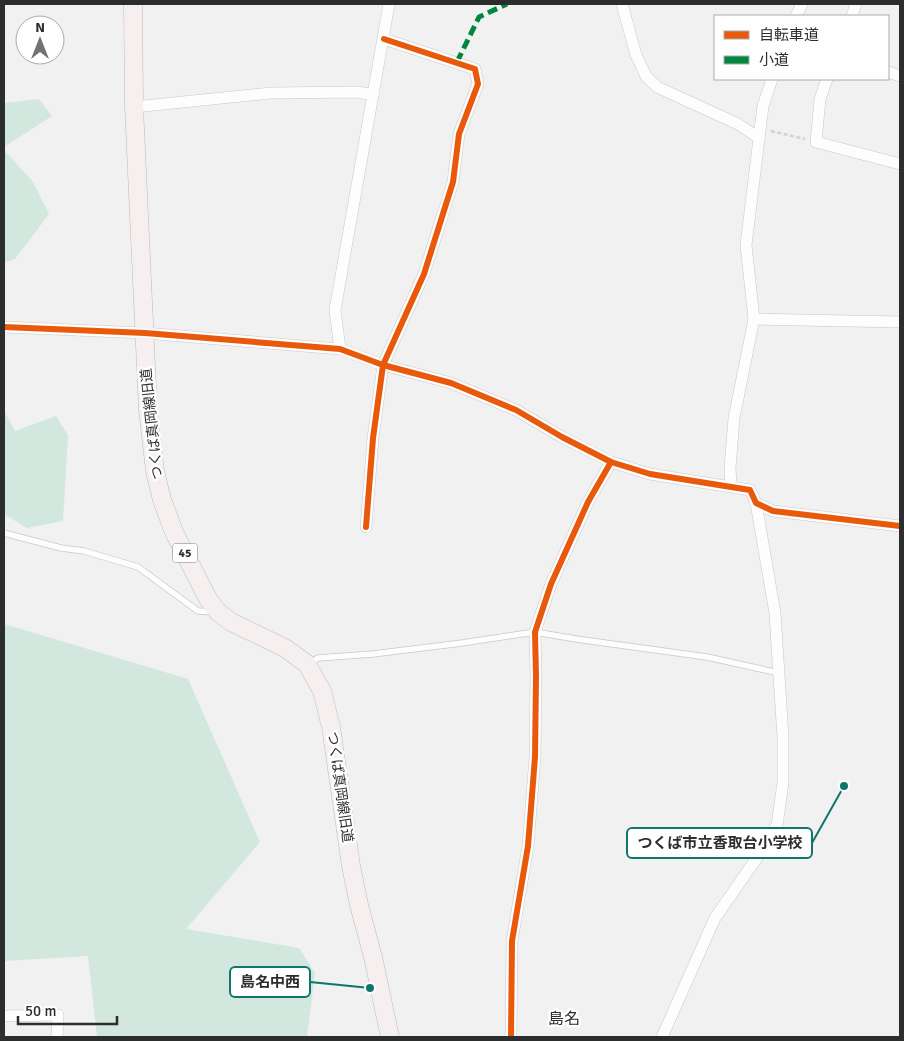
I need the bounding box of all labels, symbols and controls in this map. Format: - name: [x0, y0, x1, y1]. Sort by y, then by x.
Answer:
- north arrow: [15, 15, 65, 65]
- legend: [714, 15, 889, 80]
- text: N: [35, 19, 45, 36]
- text: 自転車道: [759, 26, 819, 44]
- text: 小道: [759, 51, 789, 69]
- street label: つくば真岡線旧道: [138, 367, 166, 481]
- road number: 45: [172, 544, 198, 562]
- street label: つくば真岡線旧道: [324, 730, 356, 844]
- callout: つくば市立香取台小学校: [627, 828, 812, 858]
- text: つくば市立香取台小学校: [637, 834, 803, 852]
- callout: 島名中西: [230, 967, 310, 997]
- text: 島名中西: [240, 973, 300, 991]
- scale bar: [18, 994, 116, 1026]
- text: 50 m: [25, 1002, 56, 1020]
- district label: 島名: [548, 1009, 580, 1029]

